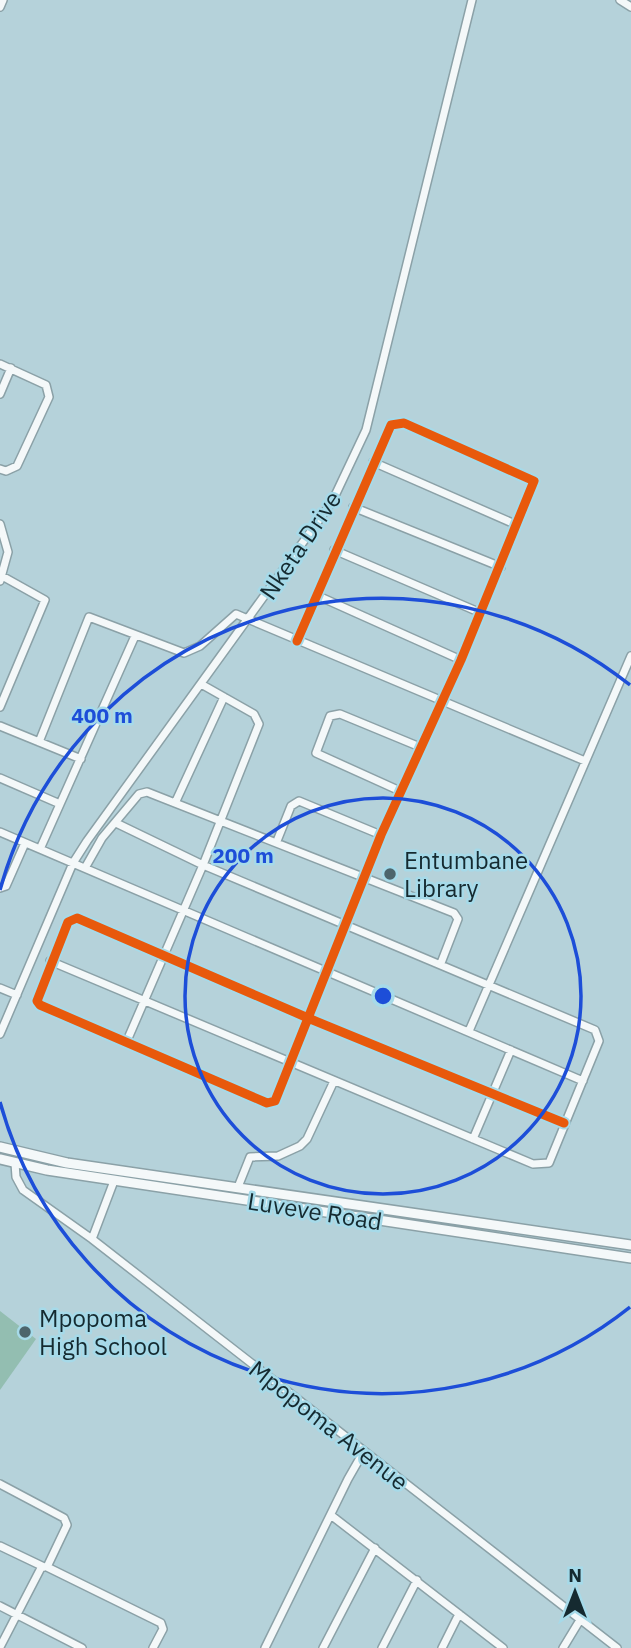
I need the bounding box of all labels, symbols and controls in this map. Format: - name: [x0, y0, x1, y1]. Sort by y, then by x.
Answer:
- street label: Nketa Drive: [252, 484, 348, 606]
- text: 400 m: [71, 701, 133, 729]
- text: 200 m: [212, 841, 274, 869]
- place label: Entumbane Library: [404, 844, 528, 904]
- marker: Entumbane Library: [382, 866, 398, 882]
- centre of rings: [371, 984, 395, 1008]
- street label: Luveve Road: [246, 1185, 384, 1237]
- place label: Mpopoma High School: [39, 1302, 167, 1362]
- marker: Mpopoma High School: [17, 1324, 33, 1340]
- street label: Mpopoma Avenue: [243, 1353, 415, 1497]
- north arrow: [540, 1557, 610, 1627]
- text: N: [568, 1563, 582, 1587]

